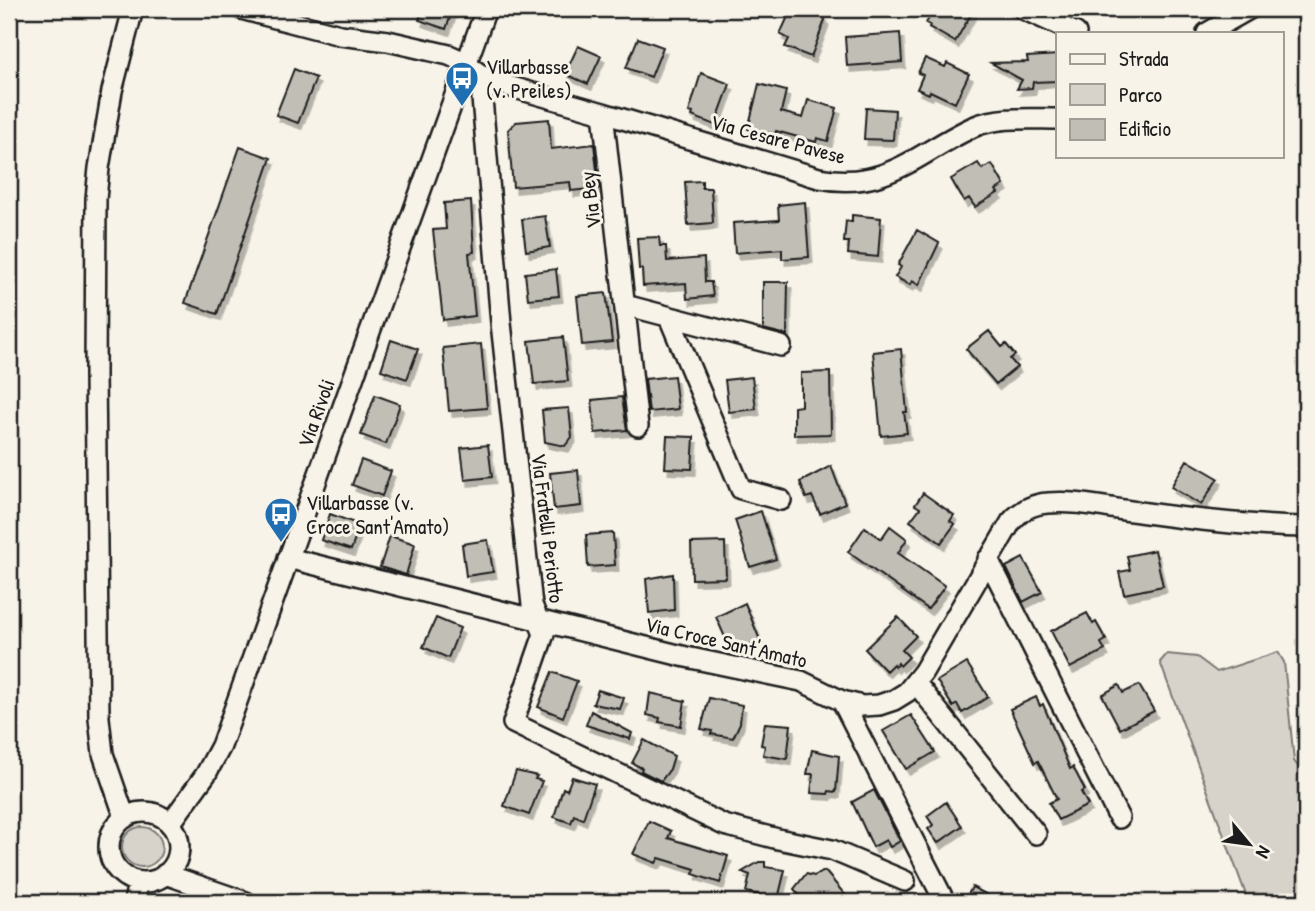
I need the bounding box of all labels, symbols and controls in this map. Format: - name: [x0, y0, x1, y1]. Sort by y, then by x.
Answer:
- legend: [1056, 32, 1284, 158]
- text: Strada: [1119, 44, 1169, 73]
- place label: Villarbasse (v. Preiles): [486, 52, 572, 105]
- bus stop icon: Villarbasse (v. Preiles): [443, 59, 481, 108]
- text: Parco: [1119, 80, 1162, 109]
- street label: Via Cesare Pavese: [707, 107, 849, 171]
- text: Edificio: [1119, 114, 1171, 143]
- street label: Via Bey: [572, 170, 608, 230]
- street label: Via Rivoli: [290, 375, 342, 451]
- street label: Via Fratelli Periotto: [524, 452, 572, 604]
- place label: Villarbasse (v. Croce Sant'Amato): [306, 488, 450, 541]
- bus stop icon: Villarbasse (v. Croce Sant'Amato): [262, 495, 300, 544]
- street label: Via Croce Sant'Amato: [642, 609, 810, 675]
- north arrow: [1214, 810, 1284, 880]
- text: N: [1250, 842, 1278, 863]

